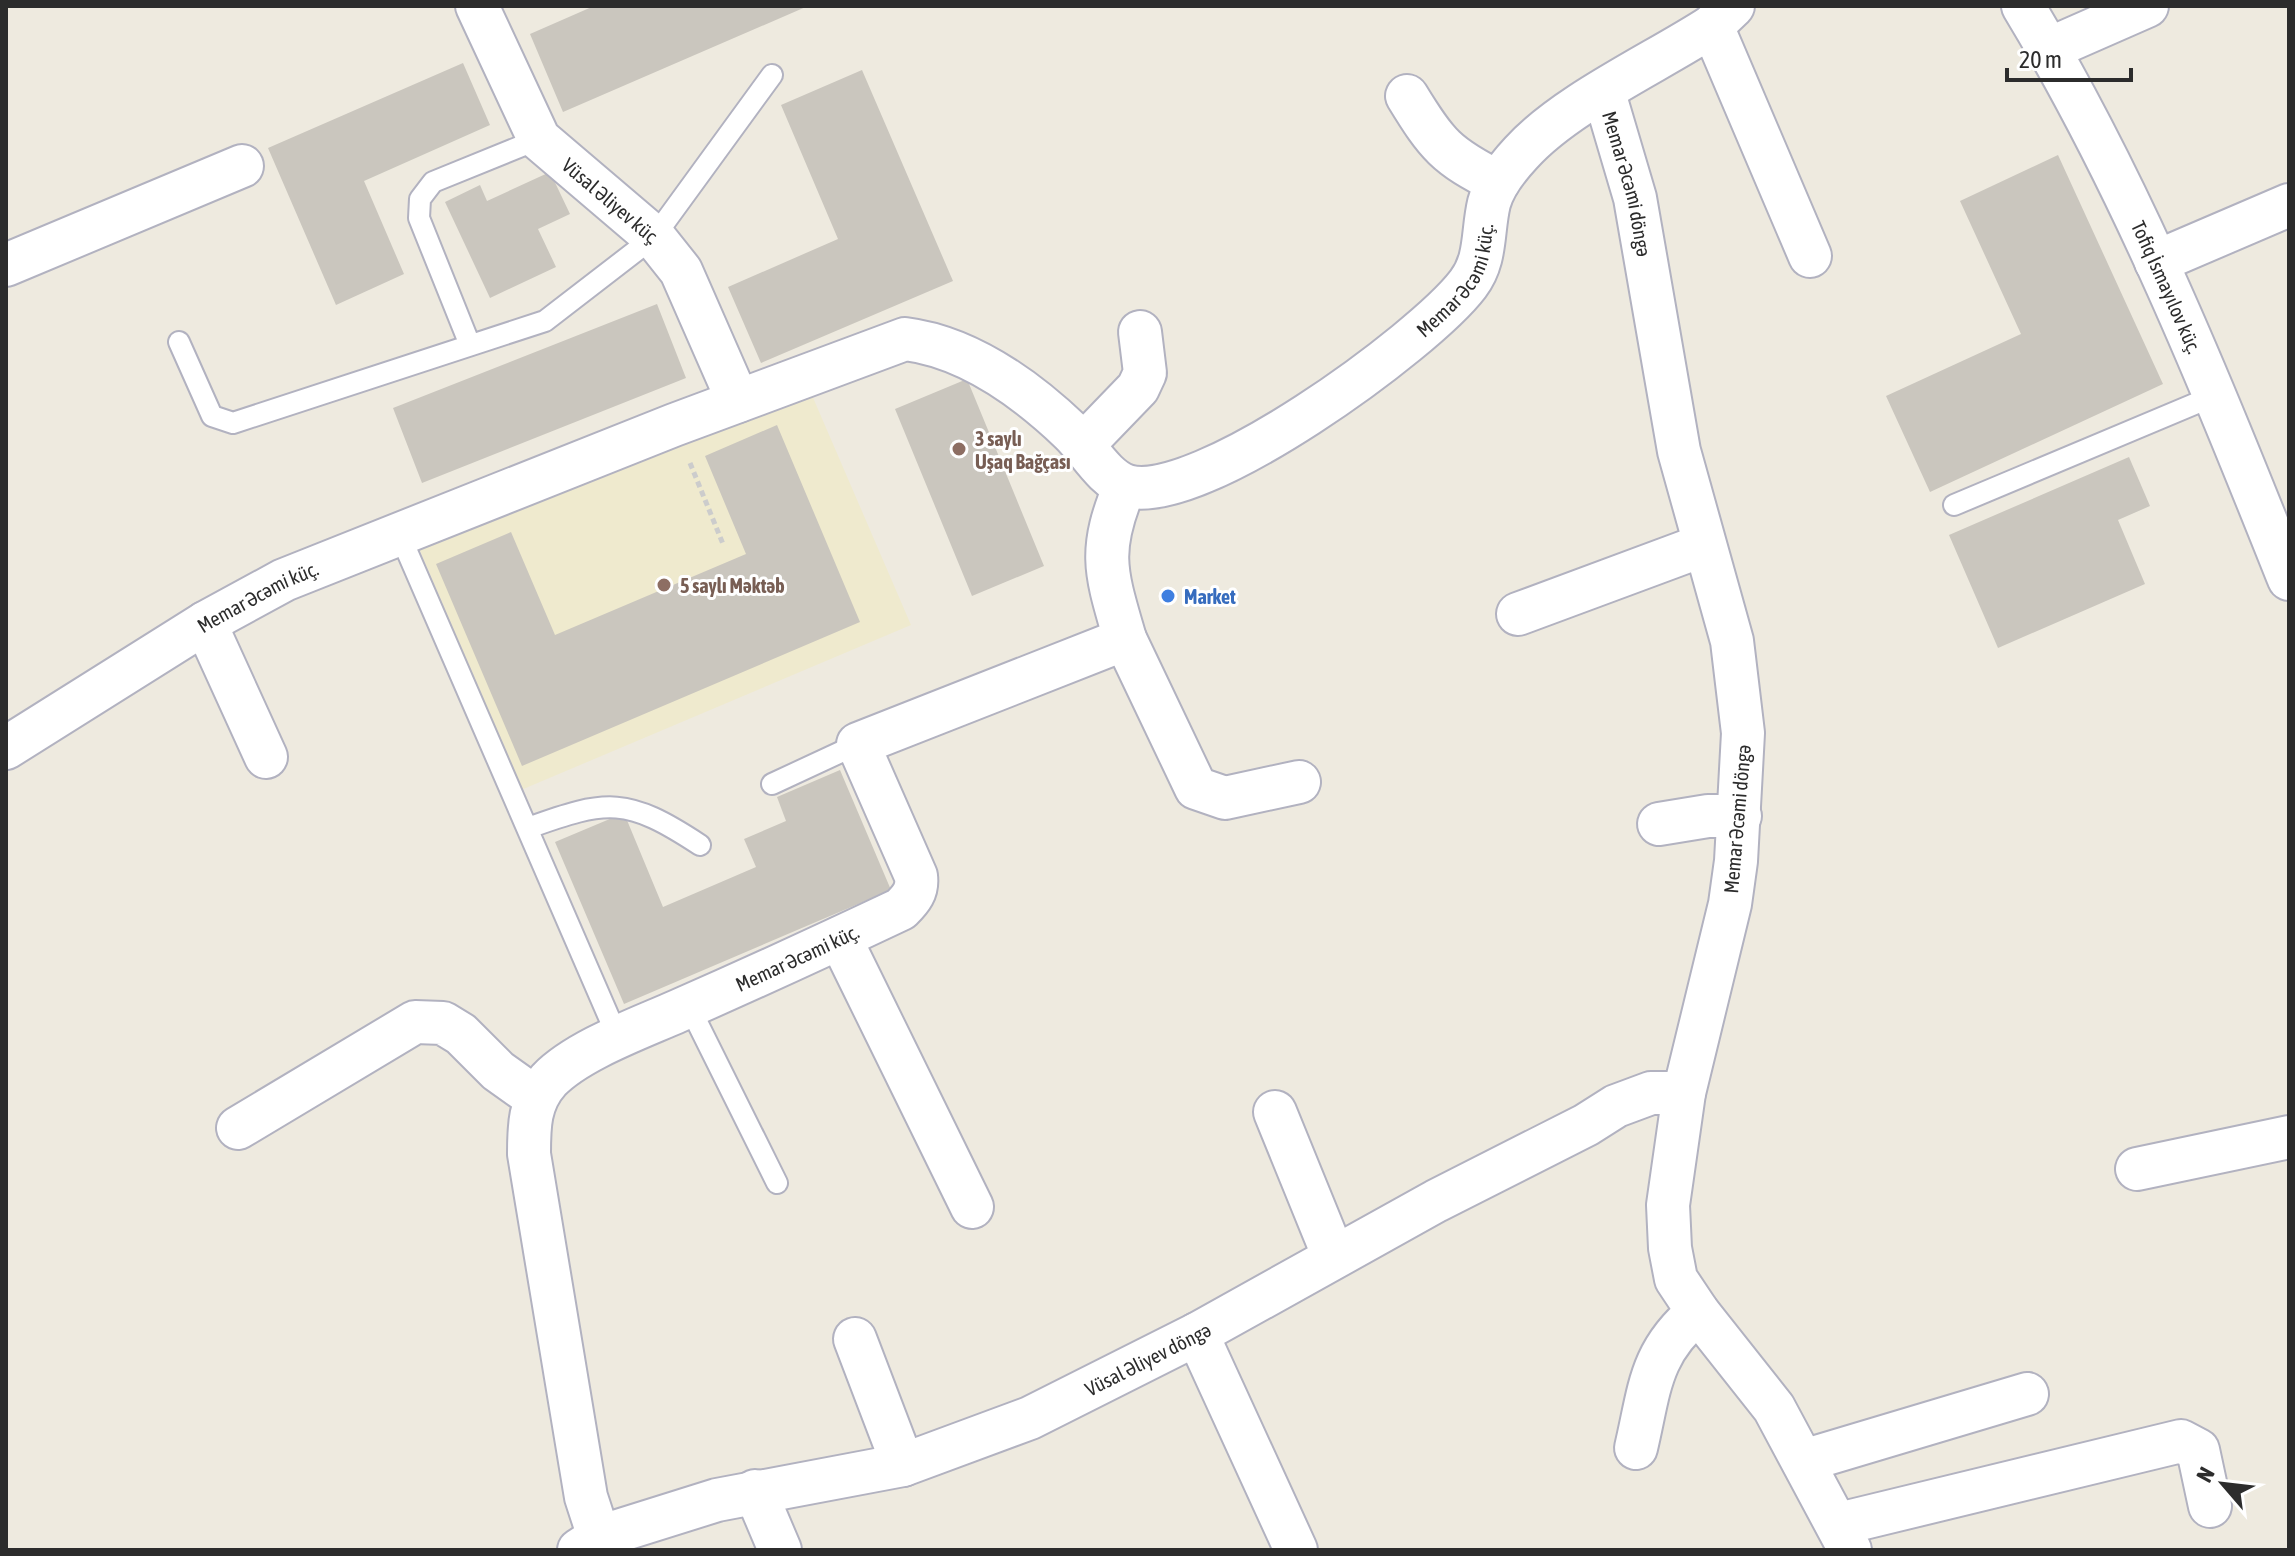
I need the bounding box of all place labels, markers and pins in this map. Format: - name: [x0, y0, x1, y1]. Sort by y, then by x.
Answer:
- place label: 3 saylı Uşaq Bağçası: [975, 427, 1071, 473]
- marker: 3 saylı Uşaq Bağçası: [950, 440, 968, 458]
- place label: 5 saylı Məktəb: [680, 574, 785, 597]
- marker: 5 saylı Məktəb: [655, 576, 673, 594]
- place label: Market: [1184, 585, 1236, 608]
- marker: Market: [1159, 587, 1177, 605]

